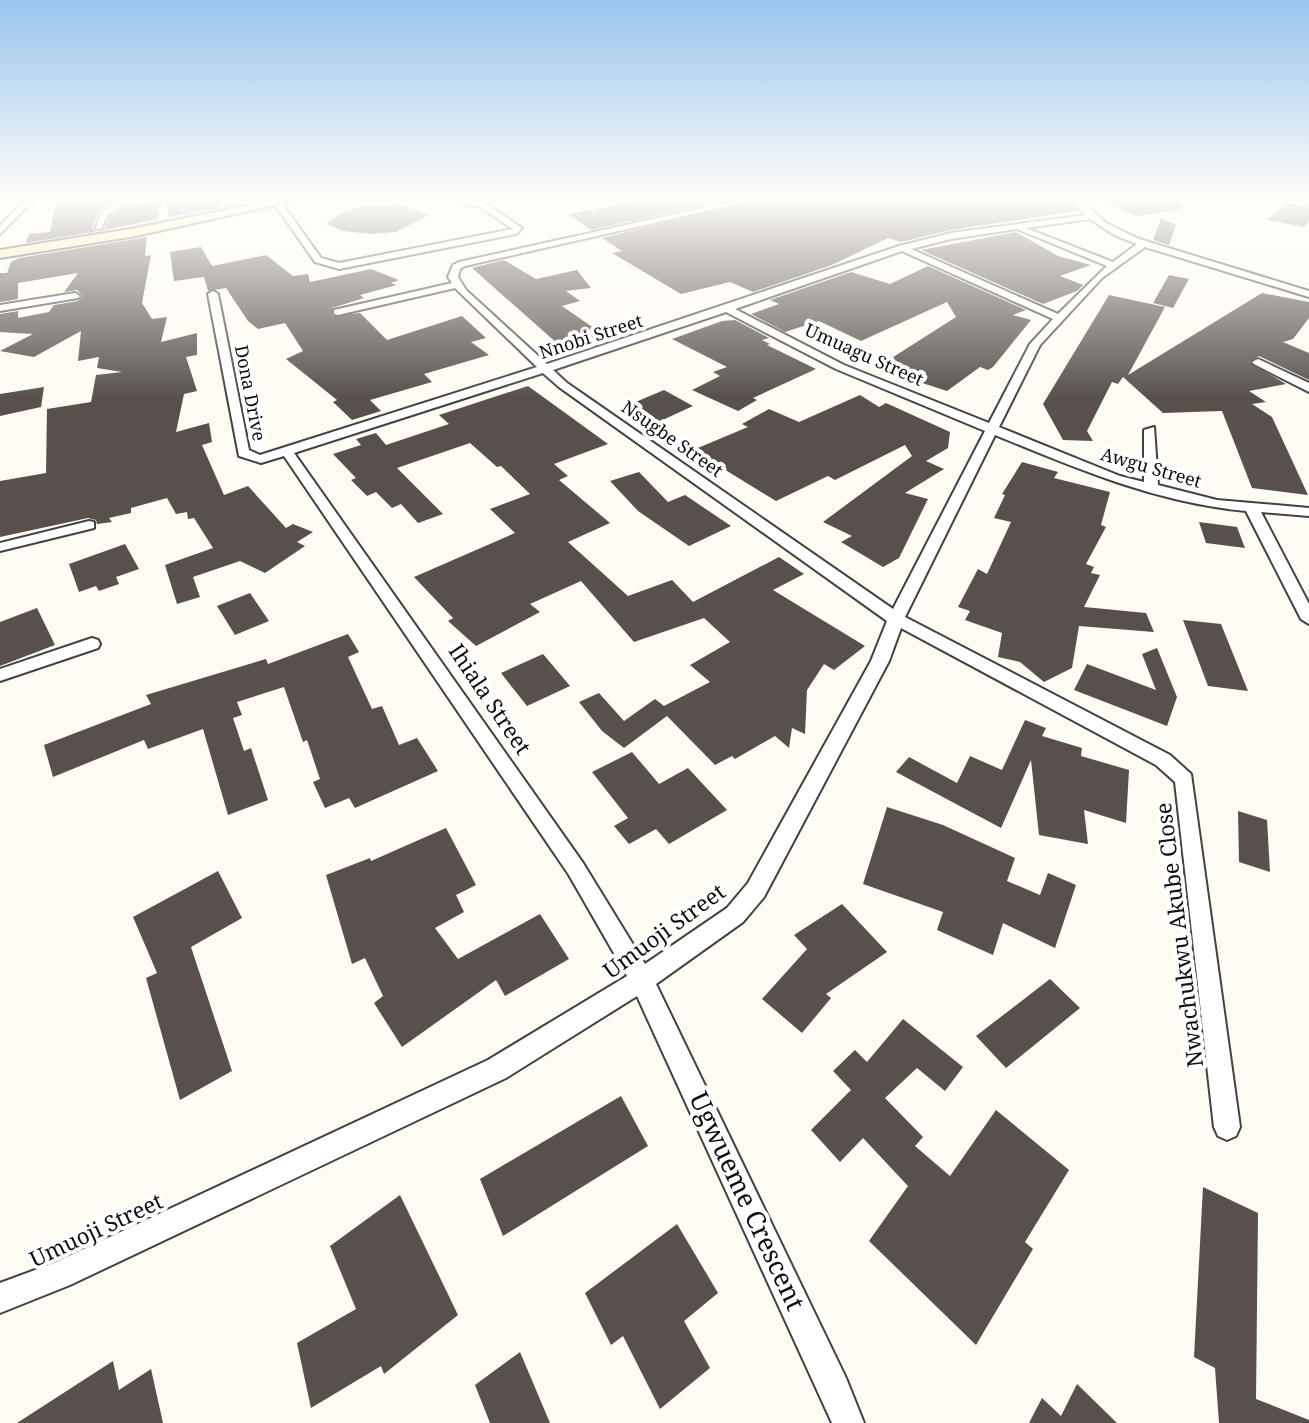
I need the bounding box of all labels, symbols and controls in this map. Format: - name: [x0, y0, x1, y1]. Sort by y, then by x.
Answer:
- street label: Nnobi Street: [536, 308, 645, 364]
- street label: Umuagu Street: [801, 317, 928, 391]
- street label: Dona Drive: [230, 343, 272, 443]
- street label: Nsugbe Street: [617, 394, 728, 482]
- street label: Awgu Street: [1098, 441, 1204, 493]
- street label: Ihiala Street: [443, 637, 539, 760]
- street label: Nwachukwu Akube Close: [1147, 801, 1209, 1069]
- street label: Umuoji Street: [596, 876, 731, 985]
- street label: Ugwueme Crescent: [681, 1085, 814, 1316]
- street label: Umuoji Street: [24, 1185, 167, 1273]

